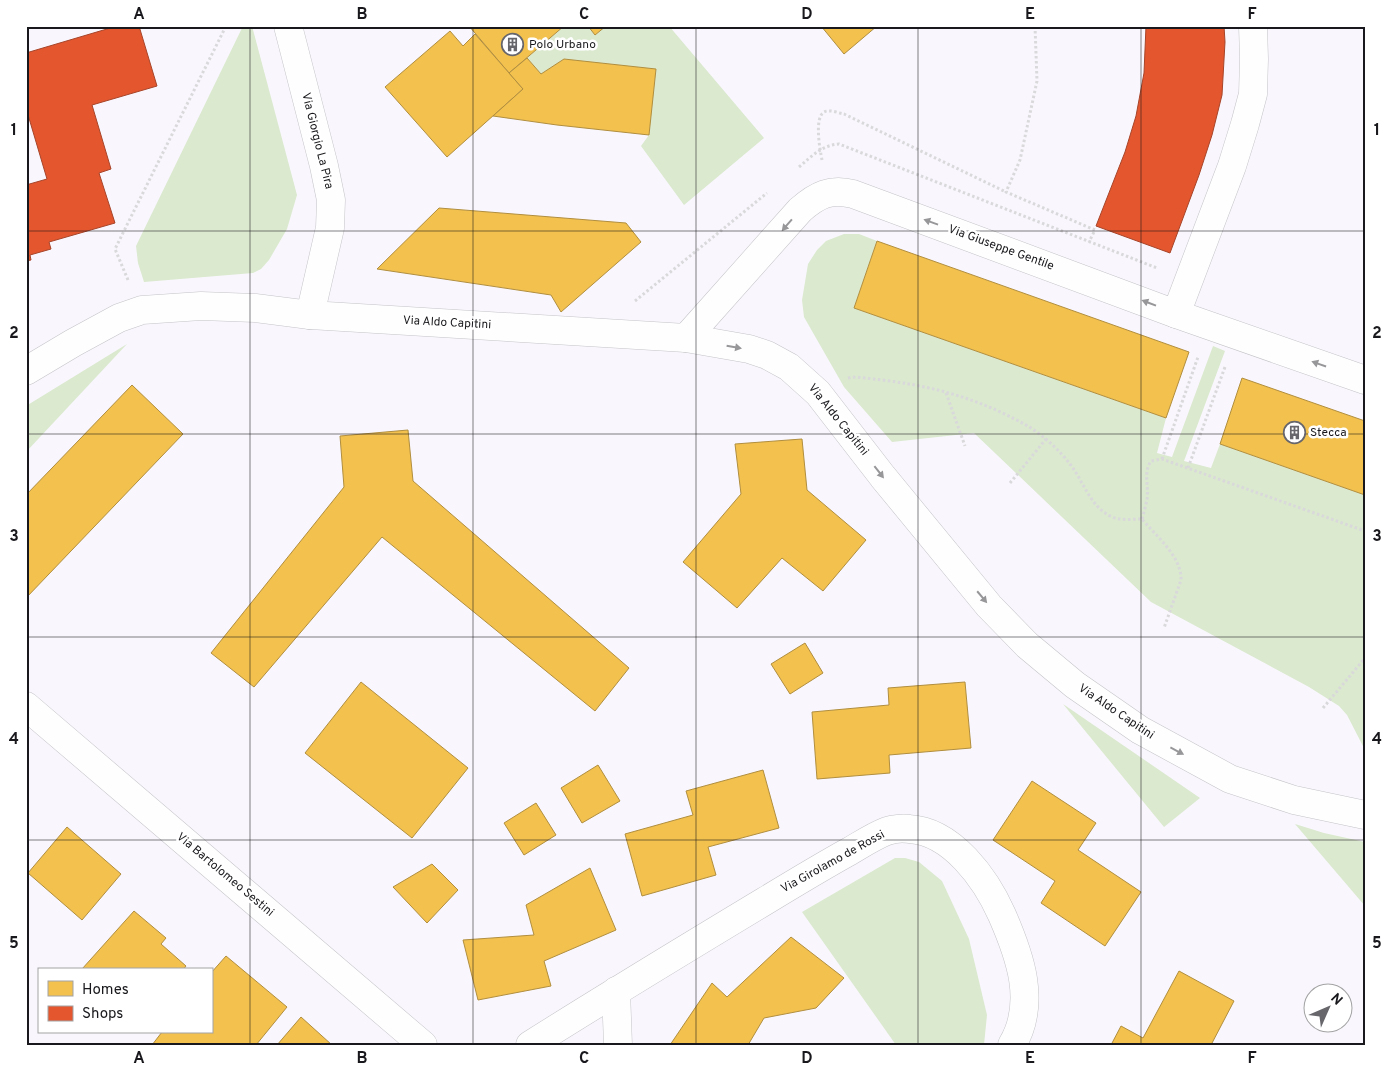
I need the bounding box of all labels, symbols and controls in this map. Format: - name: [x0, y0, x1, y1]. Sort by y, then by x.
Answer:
- text: A: [133, 5, 145, 25]
- text: B: [356, 5, 368, 25]
- text: C: [579, 5, 589, 25]
- text: D: [801, 5, 813, 25]
- text: E: [1025, 5, 1035, 25]
- text: F: [1247, 5, 1257, 25]
- building icon: Polo Urbano: [501, 33, 525, 57]
- place label: Polo Urbano: [529, 37, 596, 53]
- street label: Via Giorgio La Pira: [297, 91, 337, 191]
- text: 1: [11, 121, 17, 141]
- text: 1: [1374, 121, 1380, 141]
- one-way arrow: [781, 218, 792, 231]
- one-way arrow: [924, 218, 939, 225]
- street label: Via Giuseppe Gentile: [946, 221, 1056, 275]
- one-way arrow: [1142, 299, 1156, 307]
- street label: Via Aldo Capitini: [402, 313, 492, 333]
- text: 2: [9, 324, 19, 344]
- text: 2: [1372, 324, 1382, 344]
- one-way arrow: [727, 343, 743, 351]
- one-way arrow: [1311, 360, 1326, 368]
- street label: Via Aldo Capitini: [804, 381, 872, 459]
- building icon: Stecca: [1282, 421, 1306, 445]
- place label: Stecca: [1310, 425, 1346, 441]
- one-way arrow: [874, 465, 884, 479]
- text: 3: [9, 527, 19, 547]
- text: 3: [1372, 527, 1382, 547]
- one-way arrow: [976, 591, 988, 603]
- street label: Via Aldo Capitini: [1075, 681, 1157, 743]
- text: 4: [9, 730, 19, 750]
- text: 4: [1372, 730, 1382, 750]
- one-way arrow: [1170, 747, 1185, 755]
- street label: Via Girolamo de Rossi: [778, 827, 888, 897]
- street label: Via Bartolomeo Sestini: [173, 829, 277, 921]
- text: 5: [9, 934, 19, 954]
- text: 5: [1372, 934, 1382, 954]
- legend: [38, 968, 212, 1034]
- text: Homes: [82, 981, 129, 1000]
- north arrow: [1304, 984, 1354, 1034]
- text: N: [1327, 990, 1346, 1009]
- text: Shops: [82, 1005, 123, 1024]
- text: A: [133, 1049, 145, 1069]
- text: B: [356, 1049, 368, 1069]
- text: C: [579, 1049, 589, 1069]
- text: D: [801, 1049, 813, 1069]
- text: E: [1025, 1049, 1035, 1069]
- text: F: [1247, 1049, 1257, 1069]

